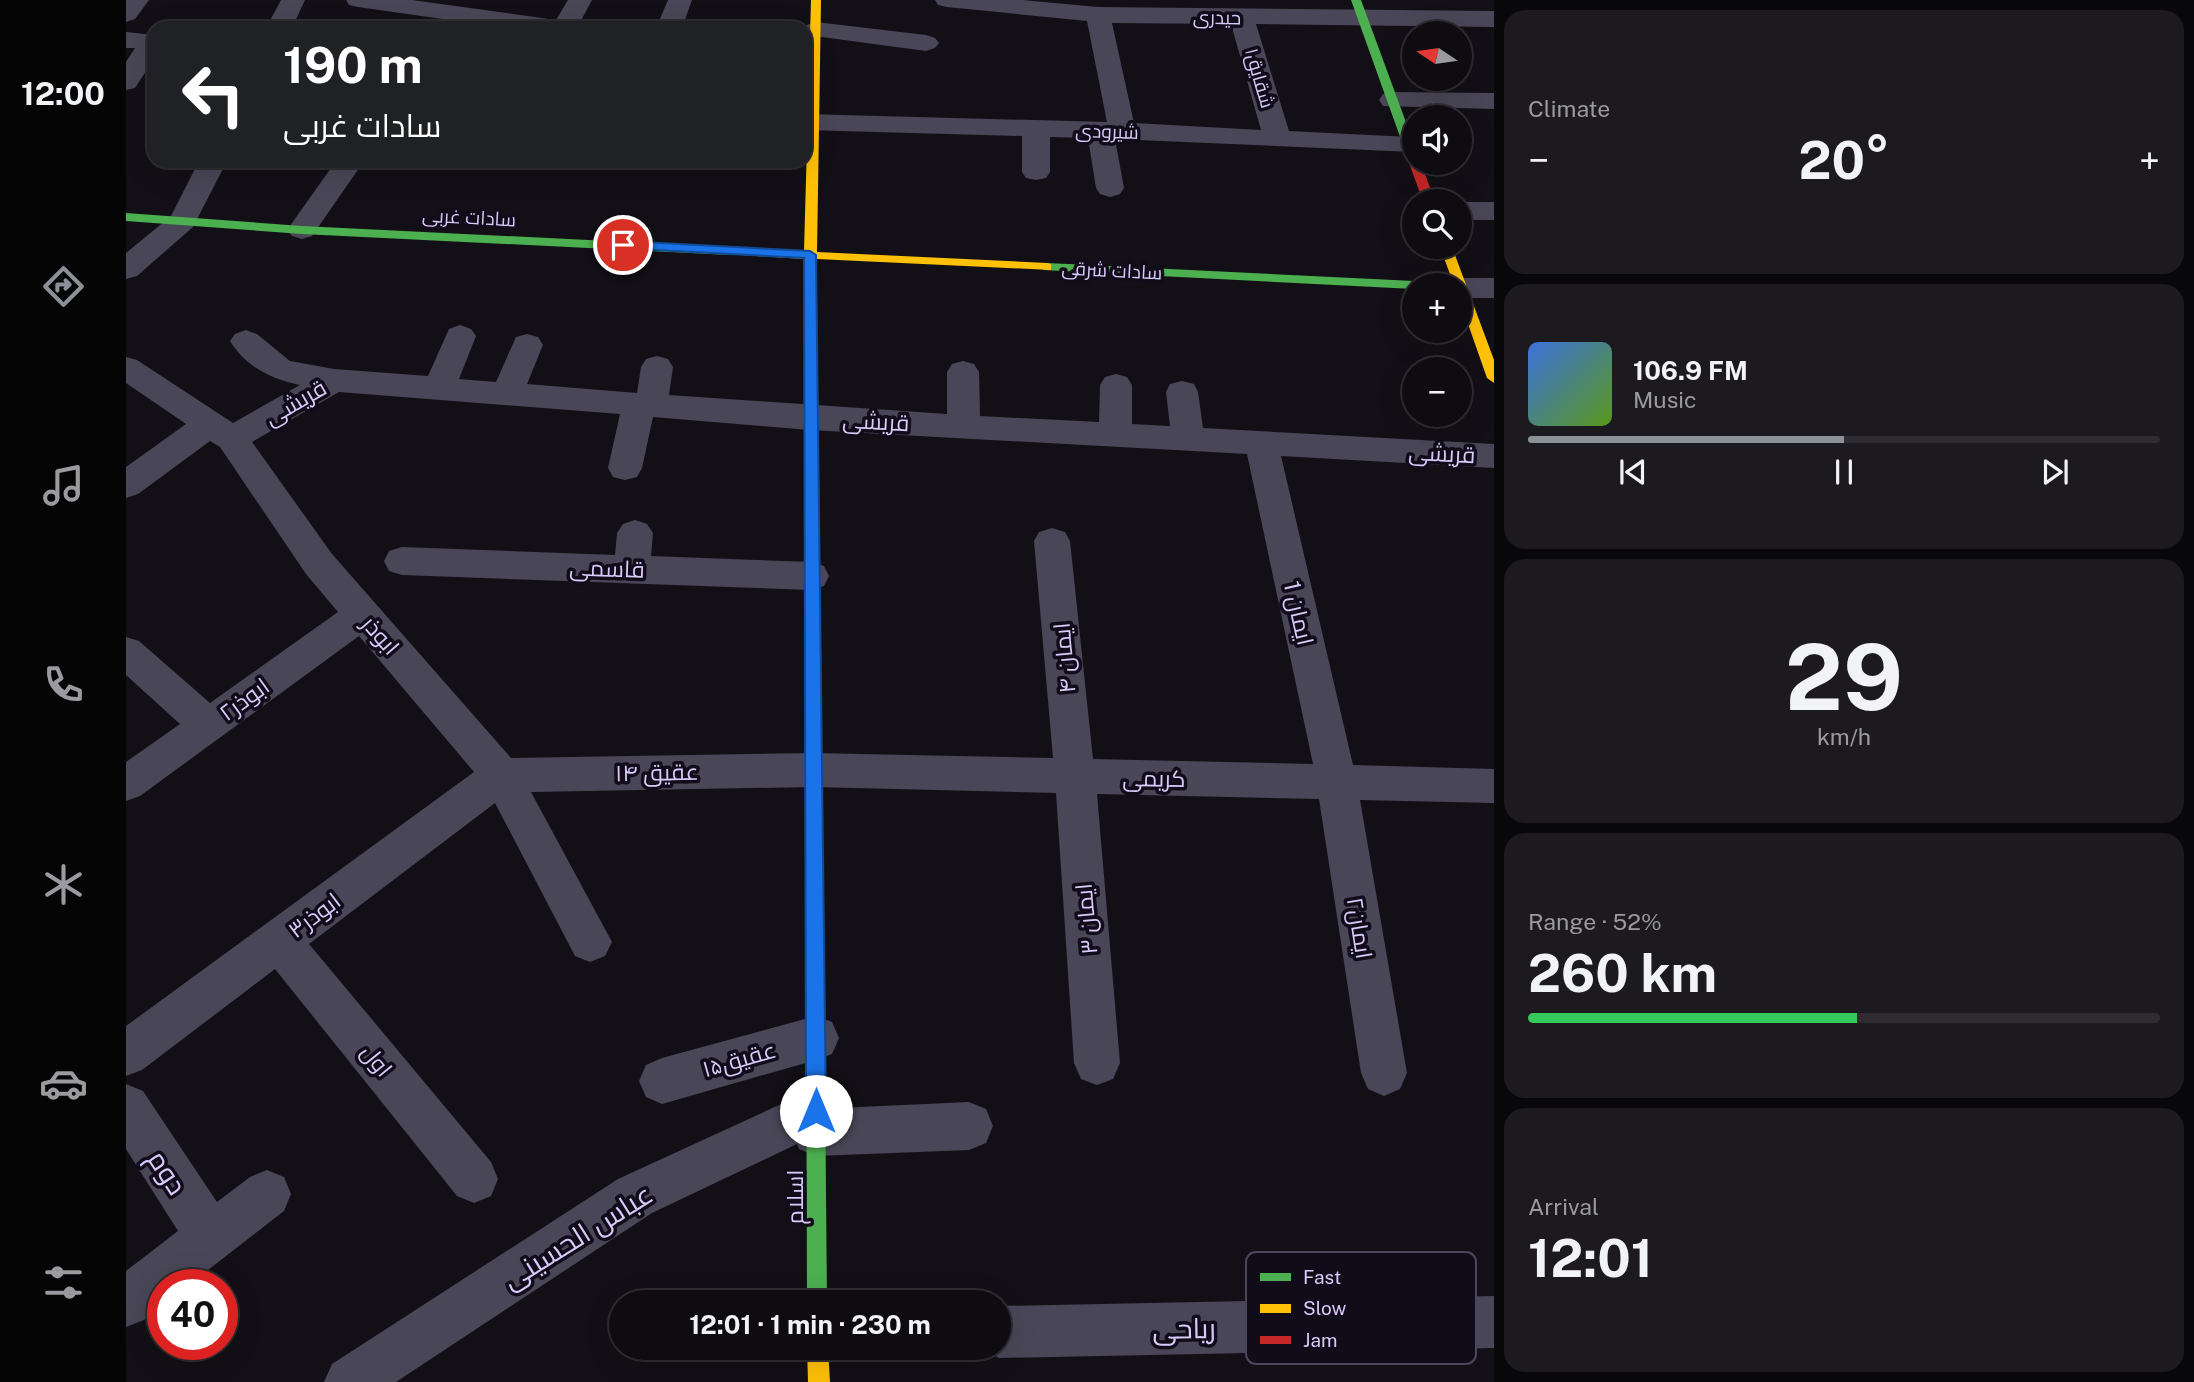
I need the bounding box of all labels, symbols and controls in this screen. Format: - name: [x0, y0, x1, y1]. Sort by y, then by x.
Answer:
- street label: حیدری: [1193, 6, 1241, 29]
- north arrow: [1402, 21, 1472, 91]
- map controls: [1402, 21, 1472, 427]
- text: 190 m: [283, 36, 423, 94]
- street label: شقایق۱: [1239, 45, 1279, 111]
- icon: left: [168, 49, 259, 140]
- text: 12:00: [21, 75, 105, 112]
- text: Climate: [1528, 95, 1610, 122]
- button: sound: [1402, 105, 1472, 175]
- text: سادات غربی: [283, 107, 441, 144]
- street label: شیرودی: [1075, 119, 1139, 144]
- text: 20°: [1798, 130, 1890, 191]
- text: −: [1528, 138, 1549, 183]
- text: +: [2139, 138, 2160, 183]
- button: search: [1402, 189, 1472, 259]
- street label: سادات غربی: [421, 204, 517, 231]
- pin: [593, 215, 653, 275]
- icon: arrive: [604, 226, 642, 264]
- street label: سادات شرقی: [1061, 256, 1163, 285]
- icon: directions: [39, 262, 88, 311]
- button: +: [1402, 273, 1472, 343]
- text: 106.9 FM: [1633, 355, 1748, 386]
- button: −: [1402, 357, 1472, 427]
- street label: قریشی: [259, 374, 331, 431]
- text: Music: [1633, 386, 1697, 413]
- street label: قریشی: [842, 406, 910, 437]
- street label: قریشی: [1408, 438, 1476, 469]
- icon: previous: [1614, 453, 1652, 491]
- icon: pause: [1825, 453, 1863, 491]
- icon: next: [2036, 453, 2074, 491]
- icon: music: [39, 461, 88, 510]
- street label: قاسمی: [569, 553, 645, 584]
- street label: ایمان 1: [1278, 578, 1319, 648]
- street label: ابوذر: [355, 608, 405, 660]
- street label: ایمان ۴: [1047, 621, 1082, 694]
- text: 29: [1785, 624, 1903, 730]
- icon: phone: [39, 660, 88, 709]
- street label: ابوذر۲: [214, 672, 274, 726]
- text: km/h: [1817, 723, 1871, 750]
- street label: عقیق ۱۴: [615, 758, 699, 787]
- street label: کریمی: [1122, 764, 1186, 793]
- icon: climate: [39, 860, 88, 909]
- street label: ایمان ۳: [1069, 882, 1104, 956]
- street label: ابوذر۳: [283, 887, 345, 943]
- street label: ایمان۲: [1341, 895, 1378, 961]
- text: Range · 52%: [1528, 908, 1662, 935]
- text: 260 km: [1528, 943, 1717, 1004]
- street label: عقیق۱۵: [699, 1036, 779, 1083]
- street label: اول: [355, 1038, 398, 1082]
- icon: car: [39, 1059, 88, 1108]
- position arrow: [779, 1074, 853, 1148]
- street label: دوم: [138, 1144, 194, 1203]
- street label: اسلام: [781, 1169, 811, 1225]
- street label: عباس الحسینی: [496, 1177, 659, 1296]
- text: Arrival: [1528, 1193, 1599, 1220]
- text: 12:01: [1528, 1228, 1653, 1289]
- legend: [1246, 1252, 1476, 1364]
- icon: filters: [39, 1258, 88, 1307]
- text: Fast: [1303, 1266, 1341, 1288]
- speed limit sign: 40: [147, 1269, 238, 1360]
- text: Slow: [1303, 1297, 1347, 1319]
- text: 12:01 · 1 min · 230 m: [689, 1309, 931, 1340]
- street label: ریاحی: [1152, 1311, 1216, 1346]
- text: Jam: [1303, 1329, 1337, 1351]

